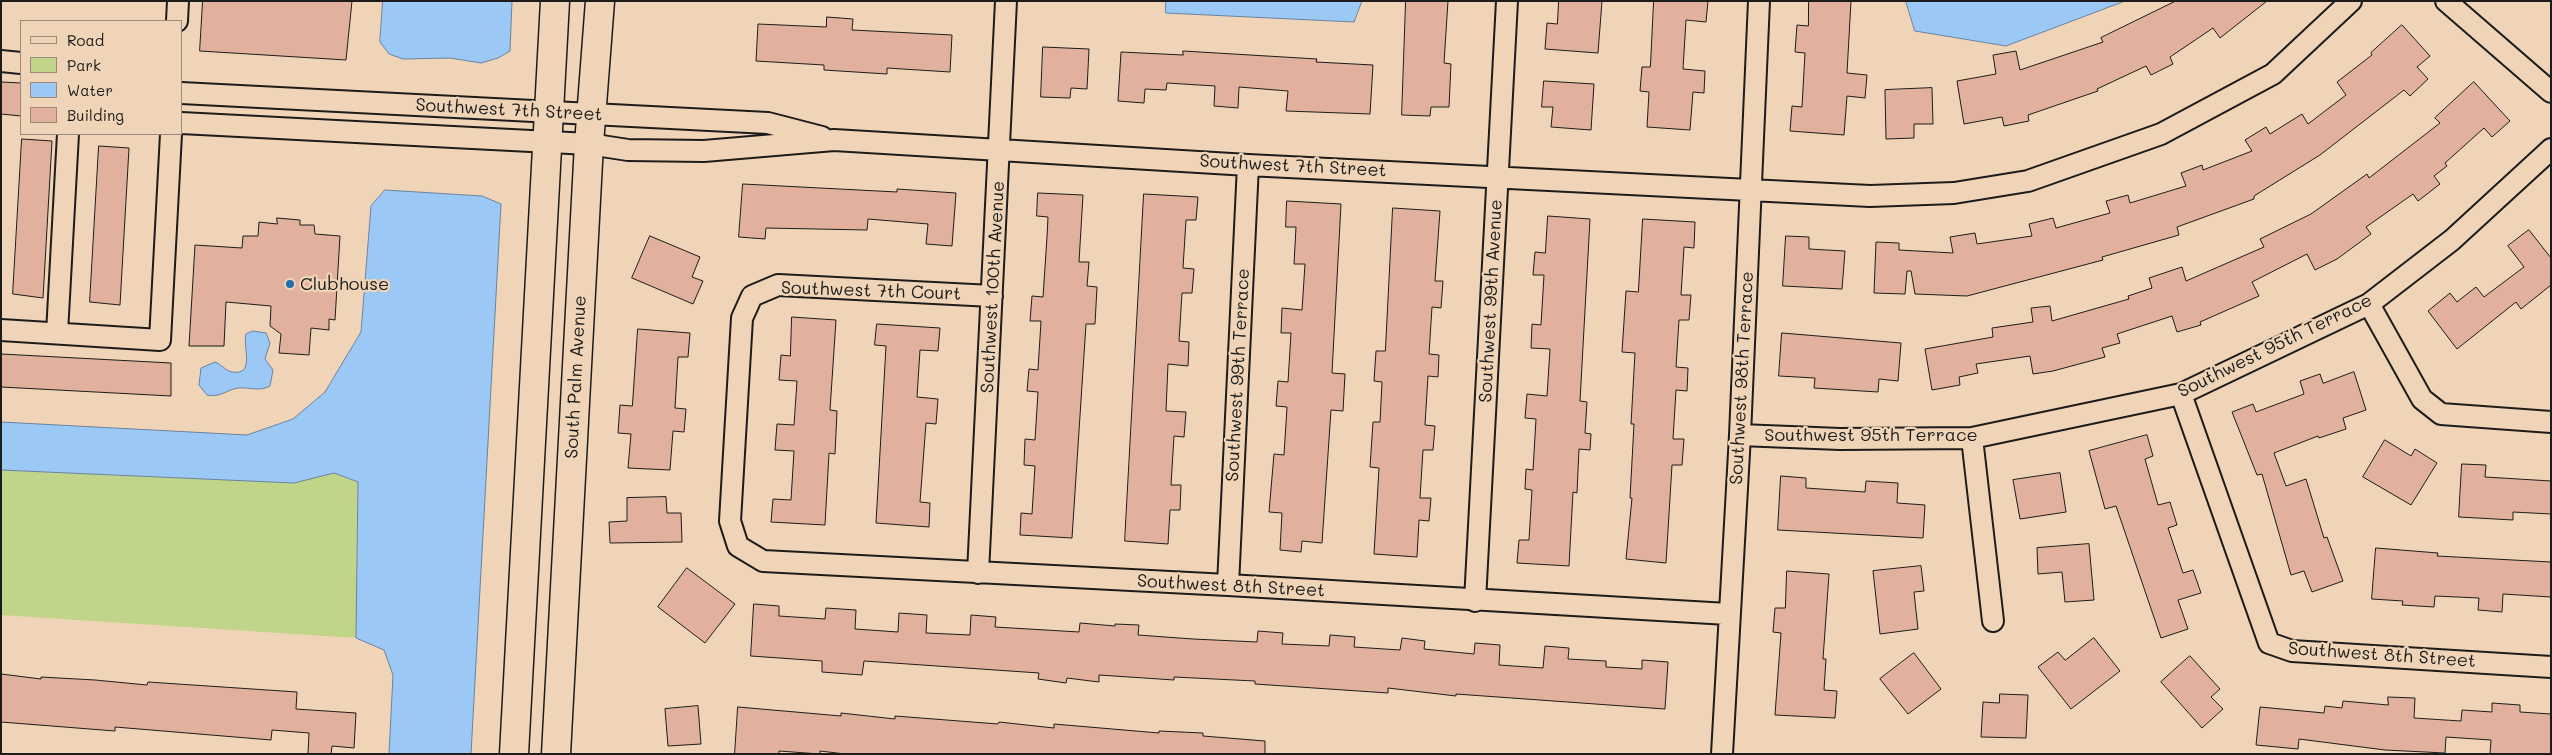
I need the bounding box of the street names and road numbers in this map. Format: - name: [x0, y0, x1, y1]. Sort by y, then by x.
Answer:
- street label: Southwest 7th Street: [415, 94, 603, 126]
- street label: Southwest 7th Street: [1199, 150, 1387, 182]
- street label: Southwest 100th Avenue: [977, 180, 1009, 394]
- street label: Southwest 99th Avenue: [1475, 199, 1507, 403]
- street label: Southwest 99th Terrace: [1222, 268, 1254, 482]
- street label: Southwest 98th Terrace: [1726, 271, 1758, 485]
- street label: Southwest 7th Court: [780, 277, 962, 305]
- street label: Southwest 95th Terrace: [2174, 290, 2376, 402]
- street label: South Palm Avenue: [561, 295, 591, 459]
- street label: Southwest 95th Terrace: [1764, 424, 1978, 446]
- street label: Southwest 8th Street: [1136, 570, 1326, 602]
- street label: Southwest 8th Street: [2287, 638, 2477, 672]

